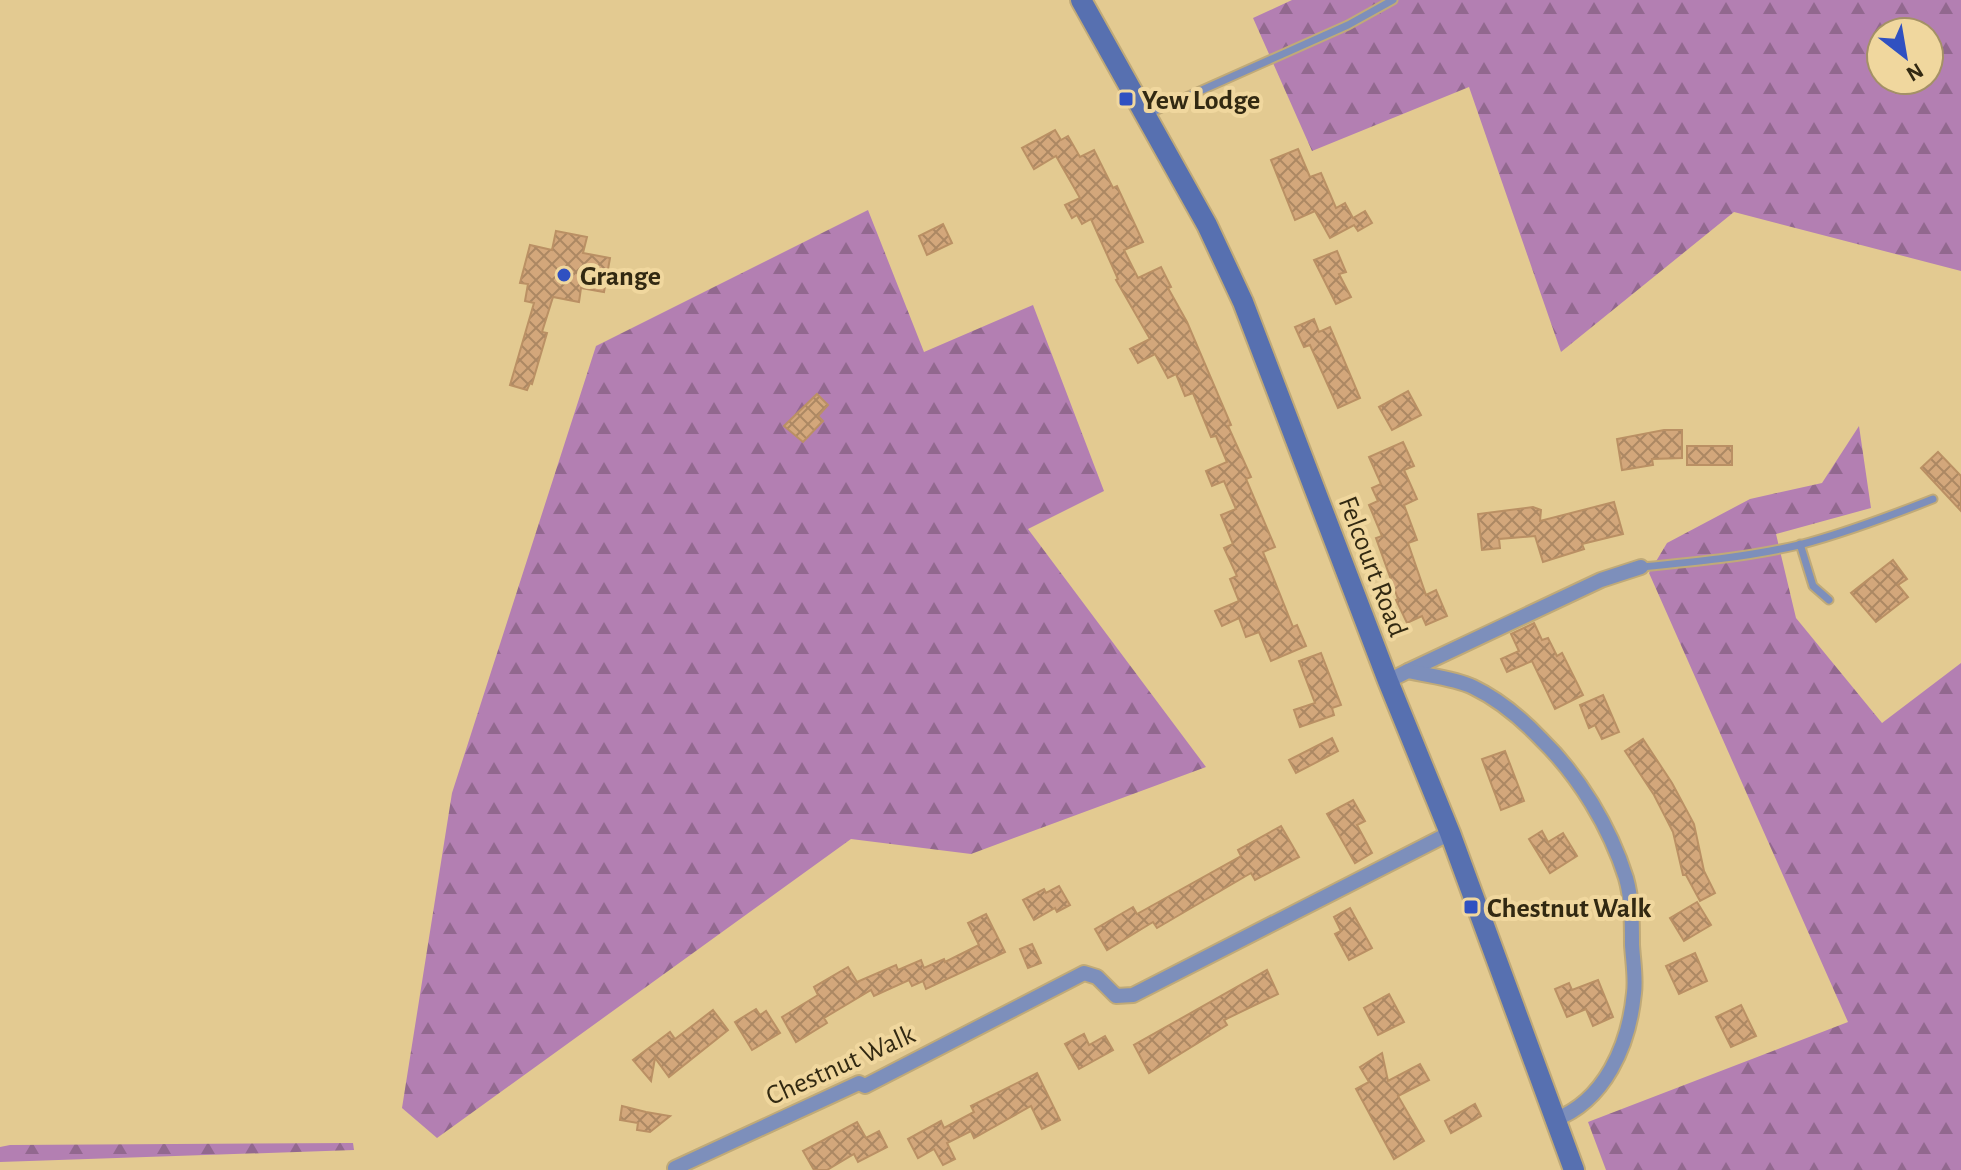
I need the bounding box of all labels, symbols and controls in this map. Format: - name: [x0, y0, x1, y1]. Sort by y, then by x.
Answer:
- north arrow: [1865, 16, 1945, 96]
- text: N: [1903, 59, 1927, 86]
- place label: Yew Lodge: [1142, 87, 1260, 115]
- marker: Yew Lodge: [1117, 90, 1135, 108]
- place label: Grange: [580, 263, 661, 291]
- marker: Grange: [555, 266, 573, 284]
- street label: Felcourt Road: [1333, 493, 1412, 641]
- place label: Chestnut Walk: [1487, 895, 1652, 923]
- marker: Chestnut Walk: [1462, 898, 1480, 916]
- street label: Chestnut Walk: [762, 1020, 920, 1111]

